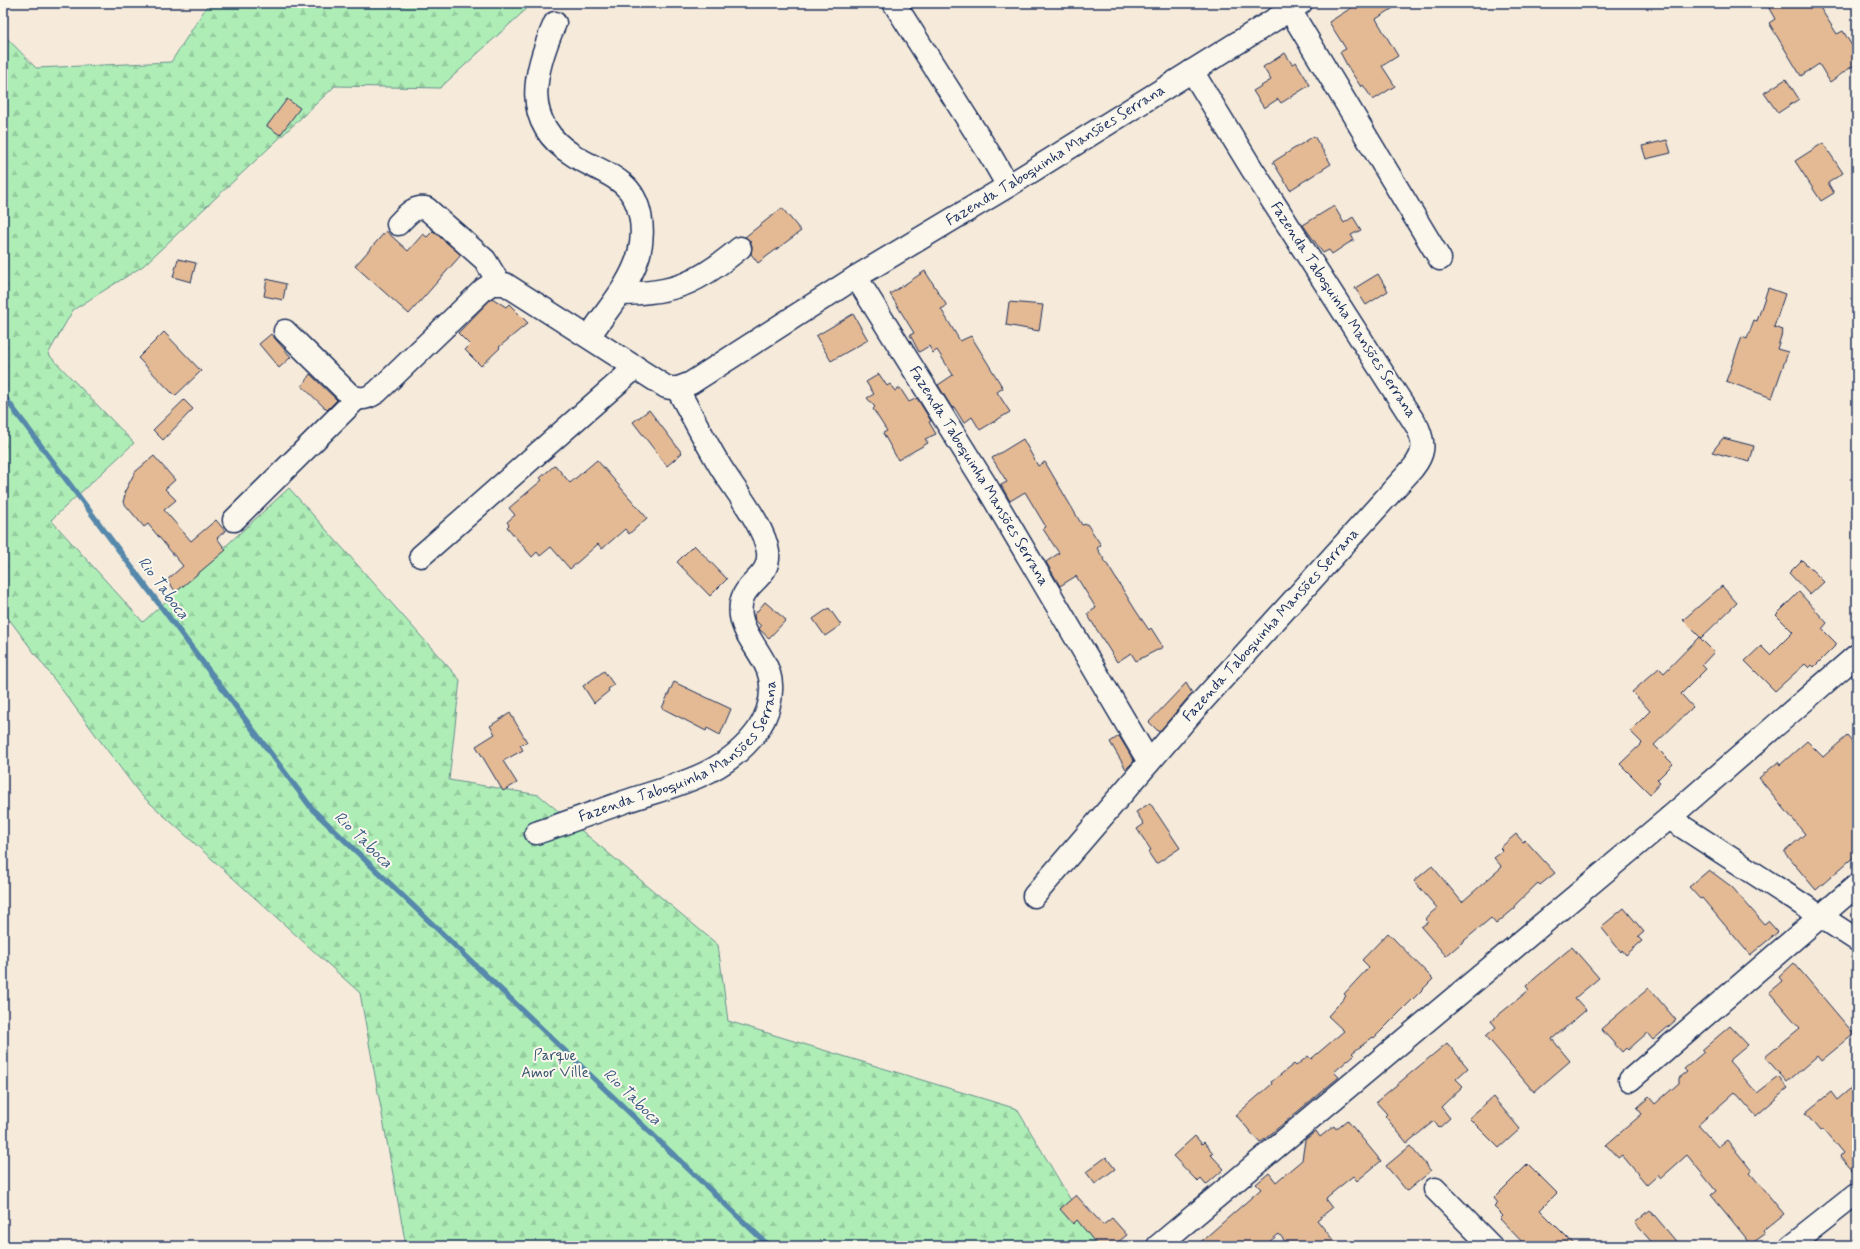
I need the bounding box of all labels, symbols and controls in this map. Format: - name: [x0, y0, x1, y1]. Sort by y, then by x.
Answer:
- street label: Fazenda Taboquinha Mansões Serrana: [942, 80, 1169, 231]
- street label: Fazenda Taboquinha Mansões Serrana: [1265, 198, 1421, 422]
- street label: Fazenda Taboquinha Mansões Serrana: [904, 362, 1053, 590]
- street label: Fazenda Taboquinha Mansões Serrana: [1178, 524, 1364, 726]
- water label: Rio Taboca: [133, 553, 193, 624]
- street label: Fazenda Taboquinha Mansões Serrana: [576, 680, 781, 827]
- water label: Rio Taboca: [329, 807, 397, 873]
- park label: Parque Amor Ville: [521, 1046, 589, 1083]
- water label: Rio Taboca: [598, 1064, 666, 1130]

